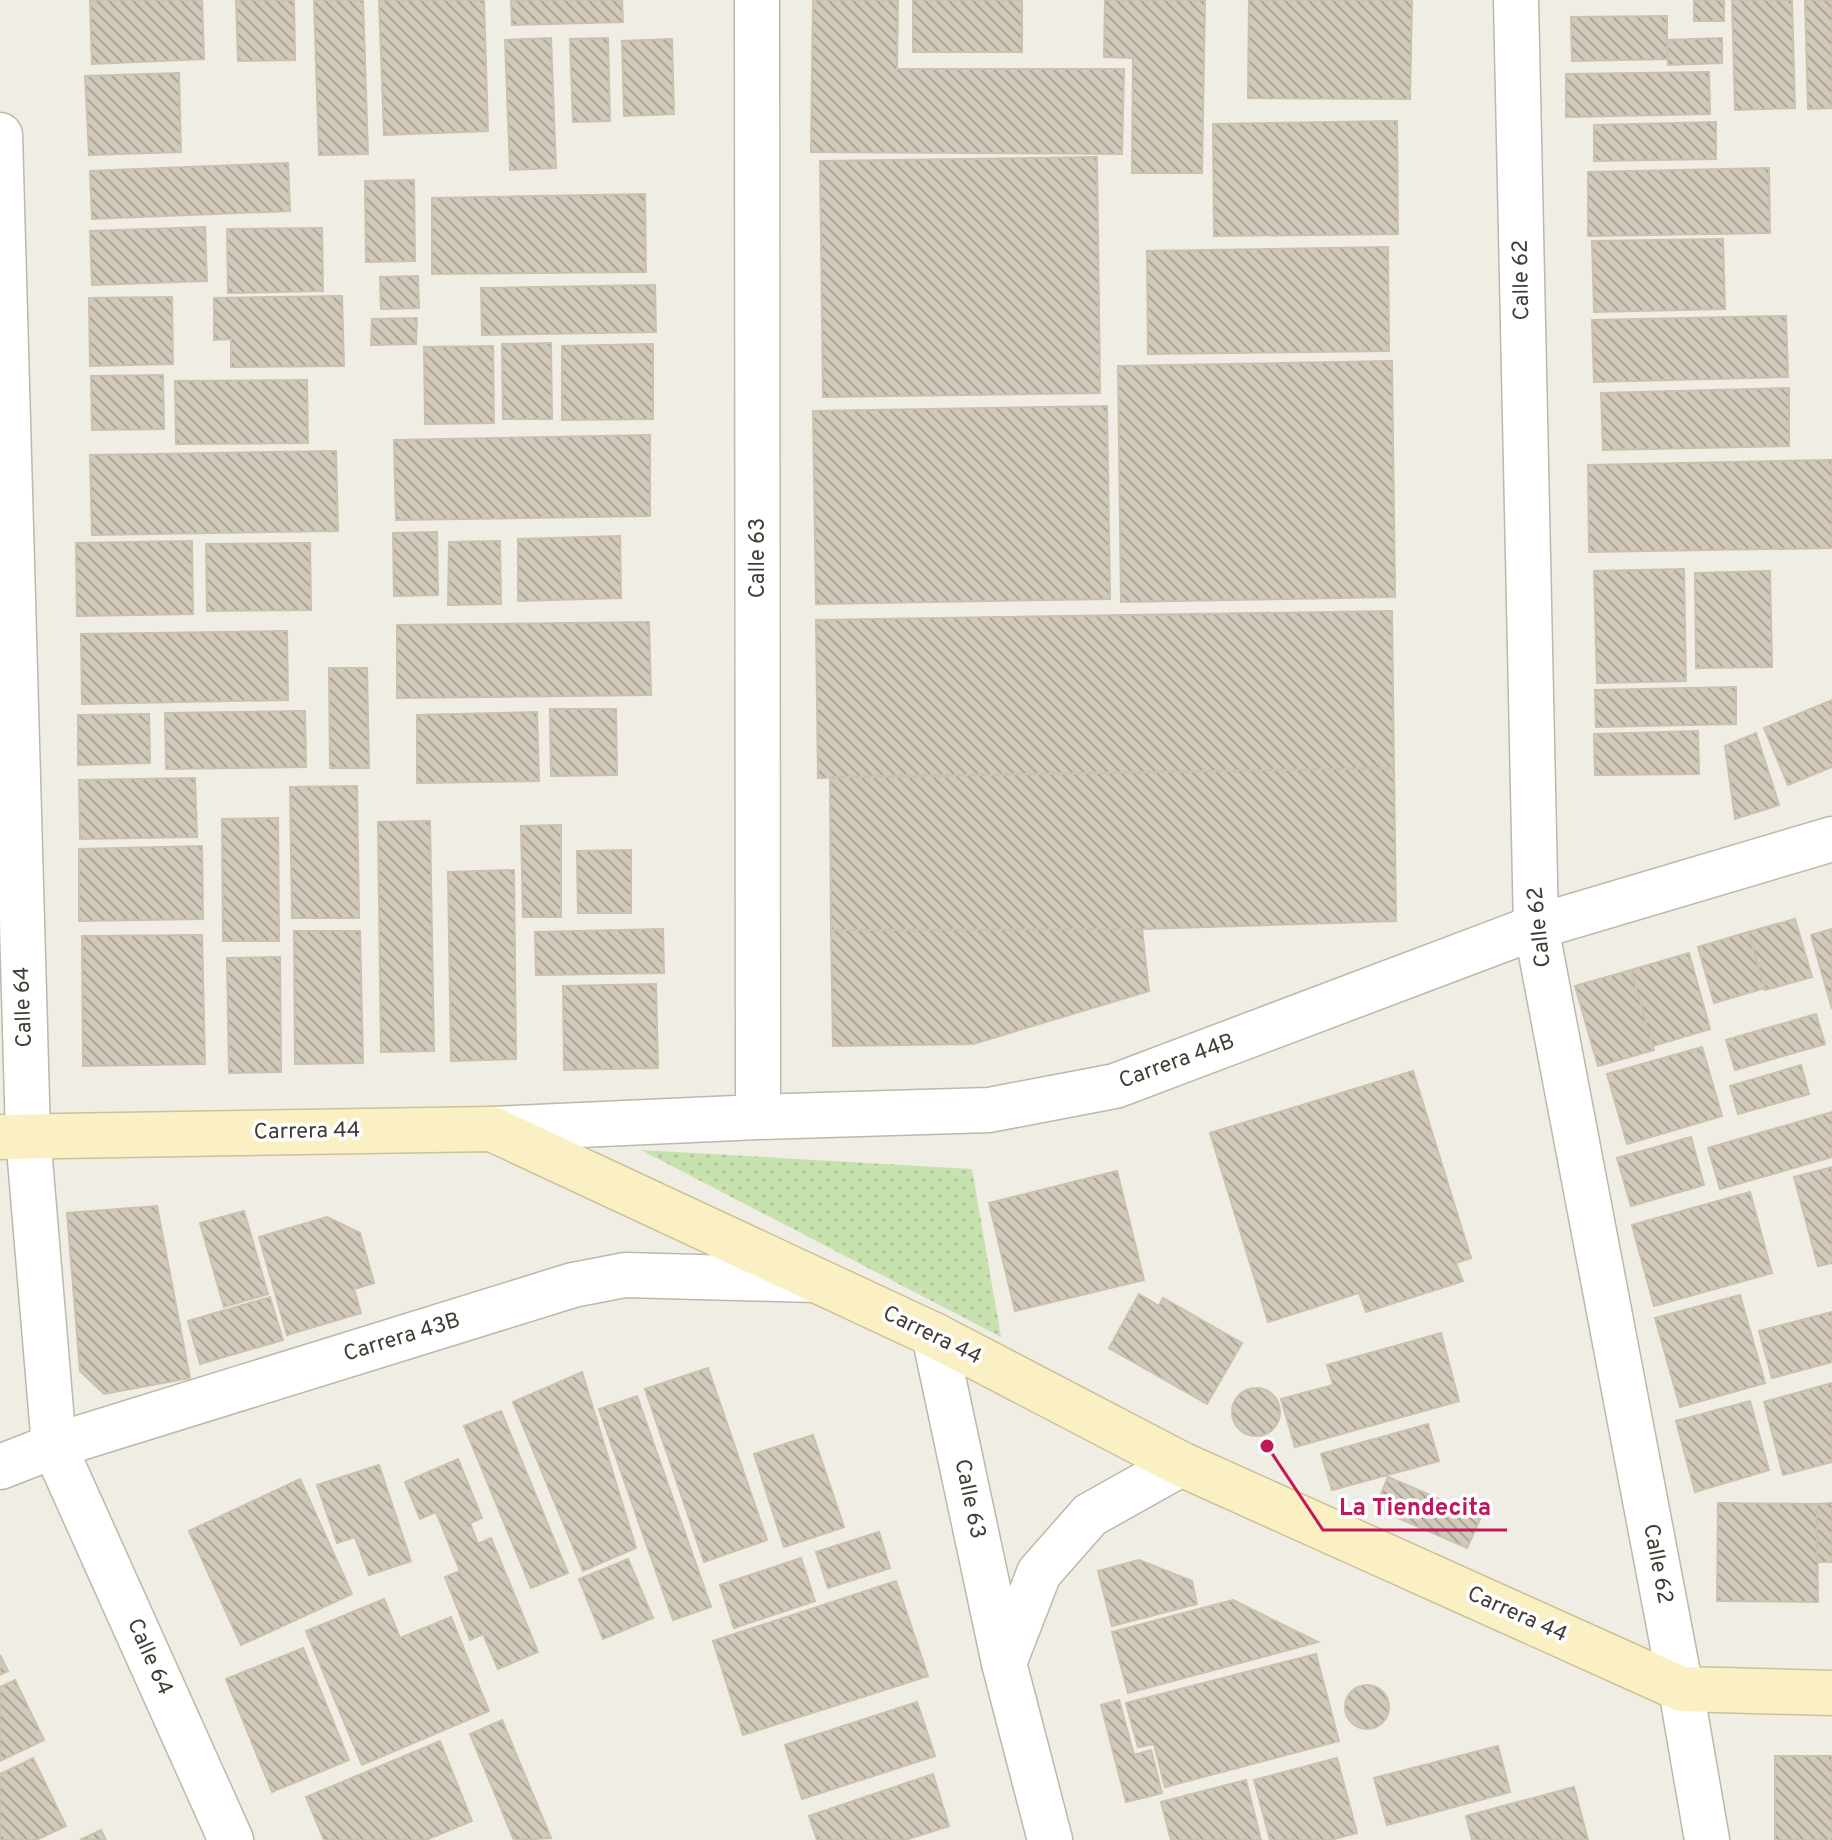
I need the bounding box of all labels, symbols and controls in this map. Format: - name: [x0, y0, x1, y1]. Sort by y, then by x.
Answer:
- street label: Calle 62: [1508, 239, 1536, 321]
- street label: Calle 63: [745, 518, 772, 598]
- street label: Calle 62: [1522, 885, 1558, 969]
- street label: Calle 64: [9, 966, 39, 1048]
- street label: Carrera 44B: [1115, 1029, 1239, 1095]
- street label: Carrera 44: [253, 1118, 361, 1146]
- street label: Carrera 44: [878, 1300, 986, 1372]
- street label: Carrera 43B: [340, 1307, 464, 1369]
- street label: Calle 63: [947, 1457, 991, 1541]
- callout: La Tiendecita: [1323, 1482, 1507, 1530]
- text: La Tiendecita: [1339, 1494, 1491, 1524]
- street label: Calle 62: [1636, 1522, 1678, 1606]
- street label: Carrera 44: [1463, 1581, 1571, 1649]
- street label: Calle 64: [120, 1614, 178, 1700]

